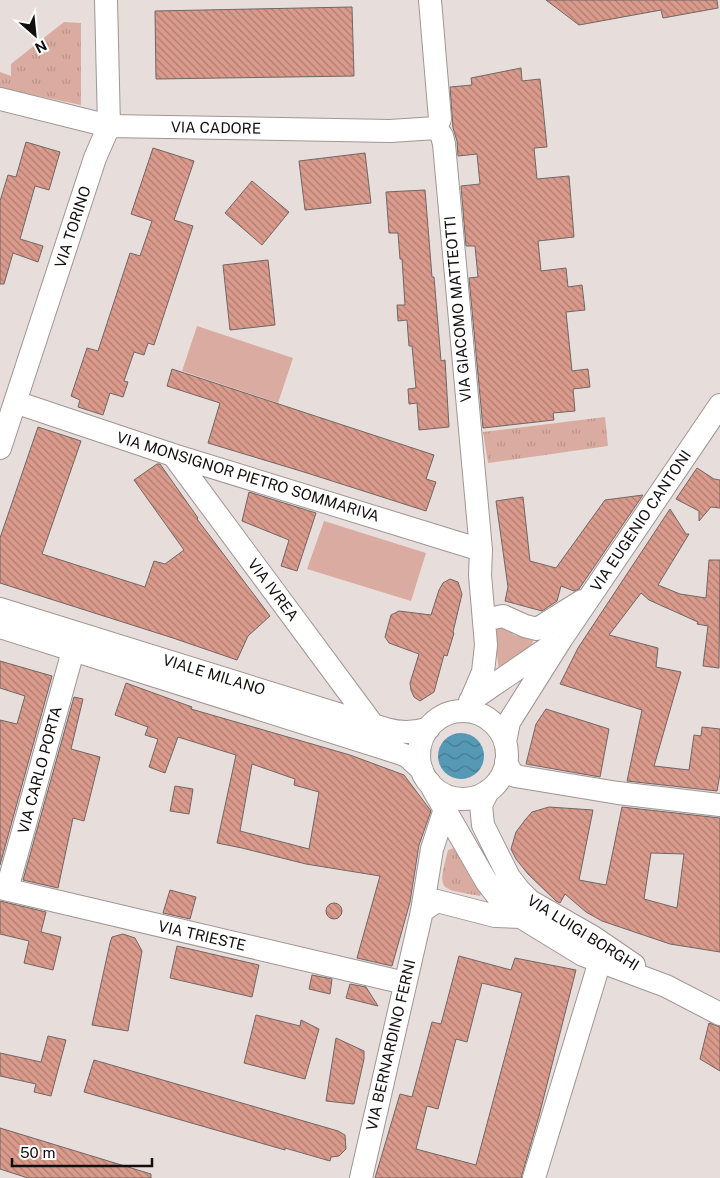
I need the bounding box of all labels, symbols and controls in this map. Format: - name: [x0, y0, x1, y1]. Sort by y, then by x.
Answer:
- north arrow: [10, 10, 60, 60]
- text: N: [32, 37, 49, 56]
- street label: VIA CADORE: [171, 118, 261, 137]
- street label: VIA TORINO: [51, 184, 94, 270]
- street label: VIA GIACOMO MATTEOTTI: [441, 215, 474, 403]
- street label: VIA MONSIGNOR PIETRO SOMMARIVA: [115, 428, 382, 525]
- street label: VIA EUGENIO CANTONI: [587, 447, 694, 594]
- street label: VIA IVREA: [245, 555, 302, 624]
- street label: VIALE MILANO: [161, 651, 267, 698]
- street label: VIA CARLO PORTA: [14, 704, 65, 836]
- street label: VIA LUIGI BORGHI: [524, 891, 642, 974]
- street label: VIA TRIESTE: [157, 917, 248, 954]
- street label: VIA BERNARDINO FERNI: [363, 958, 418, 1132]
- scale bar: [12, 1136, 152, 1168]
- text: 50 m: [20, 1144, 55, 1161]

